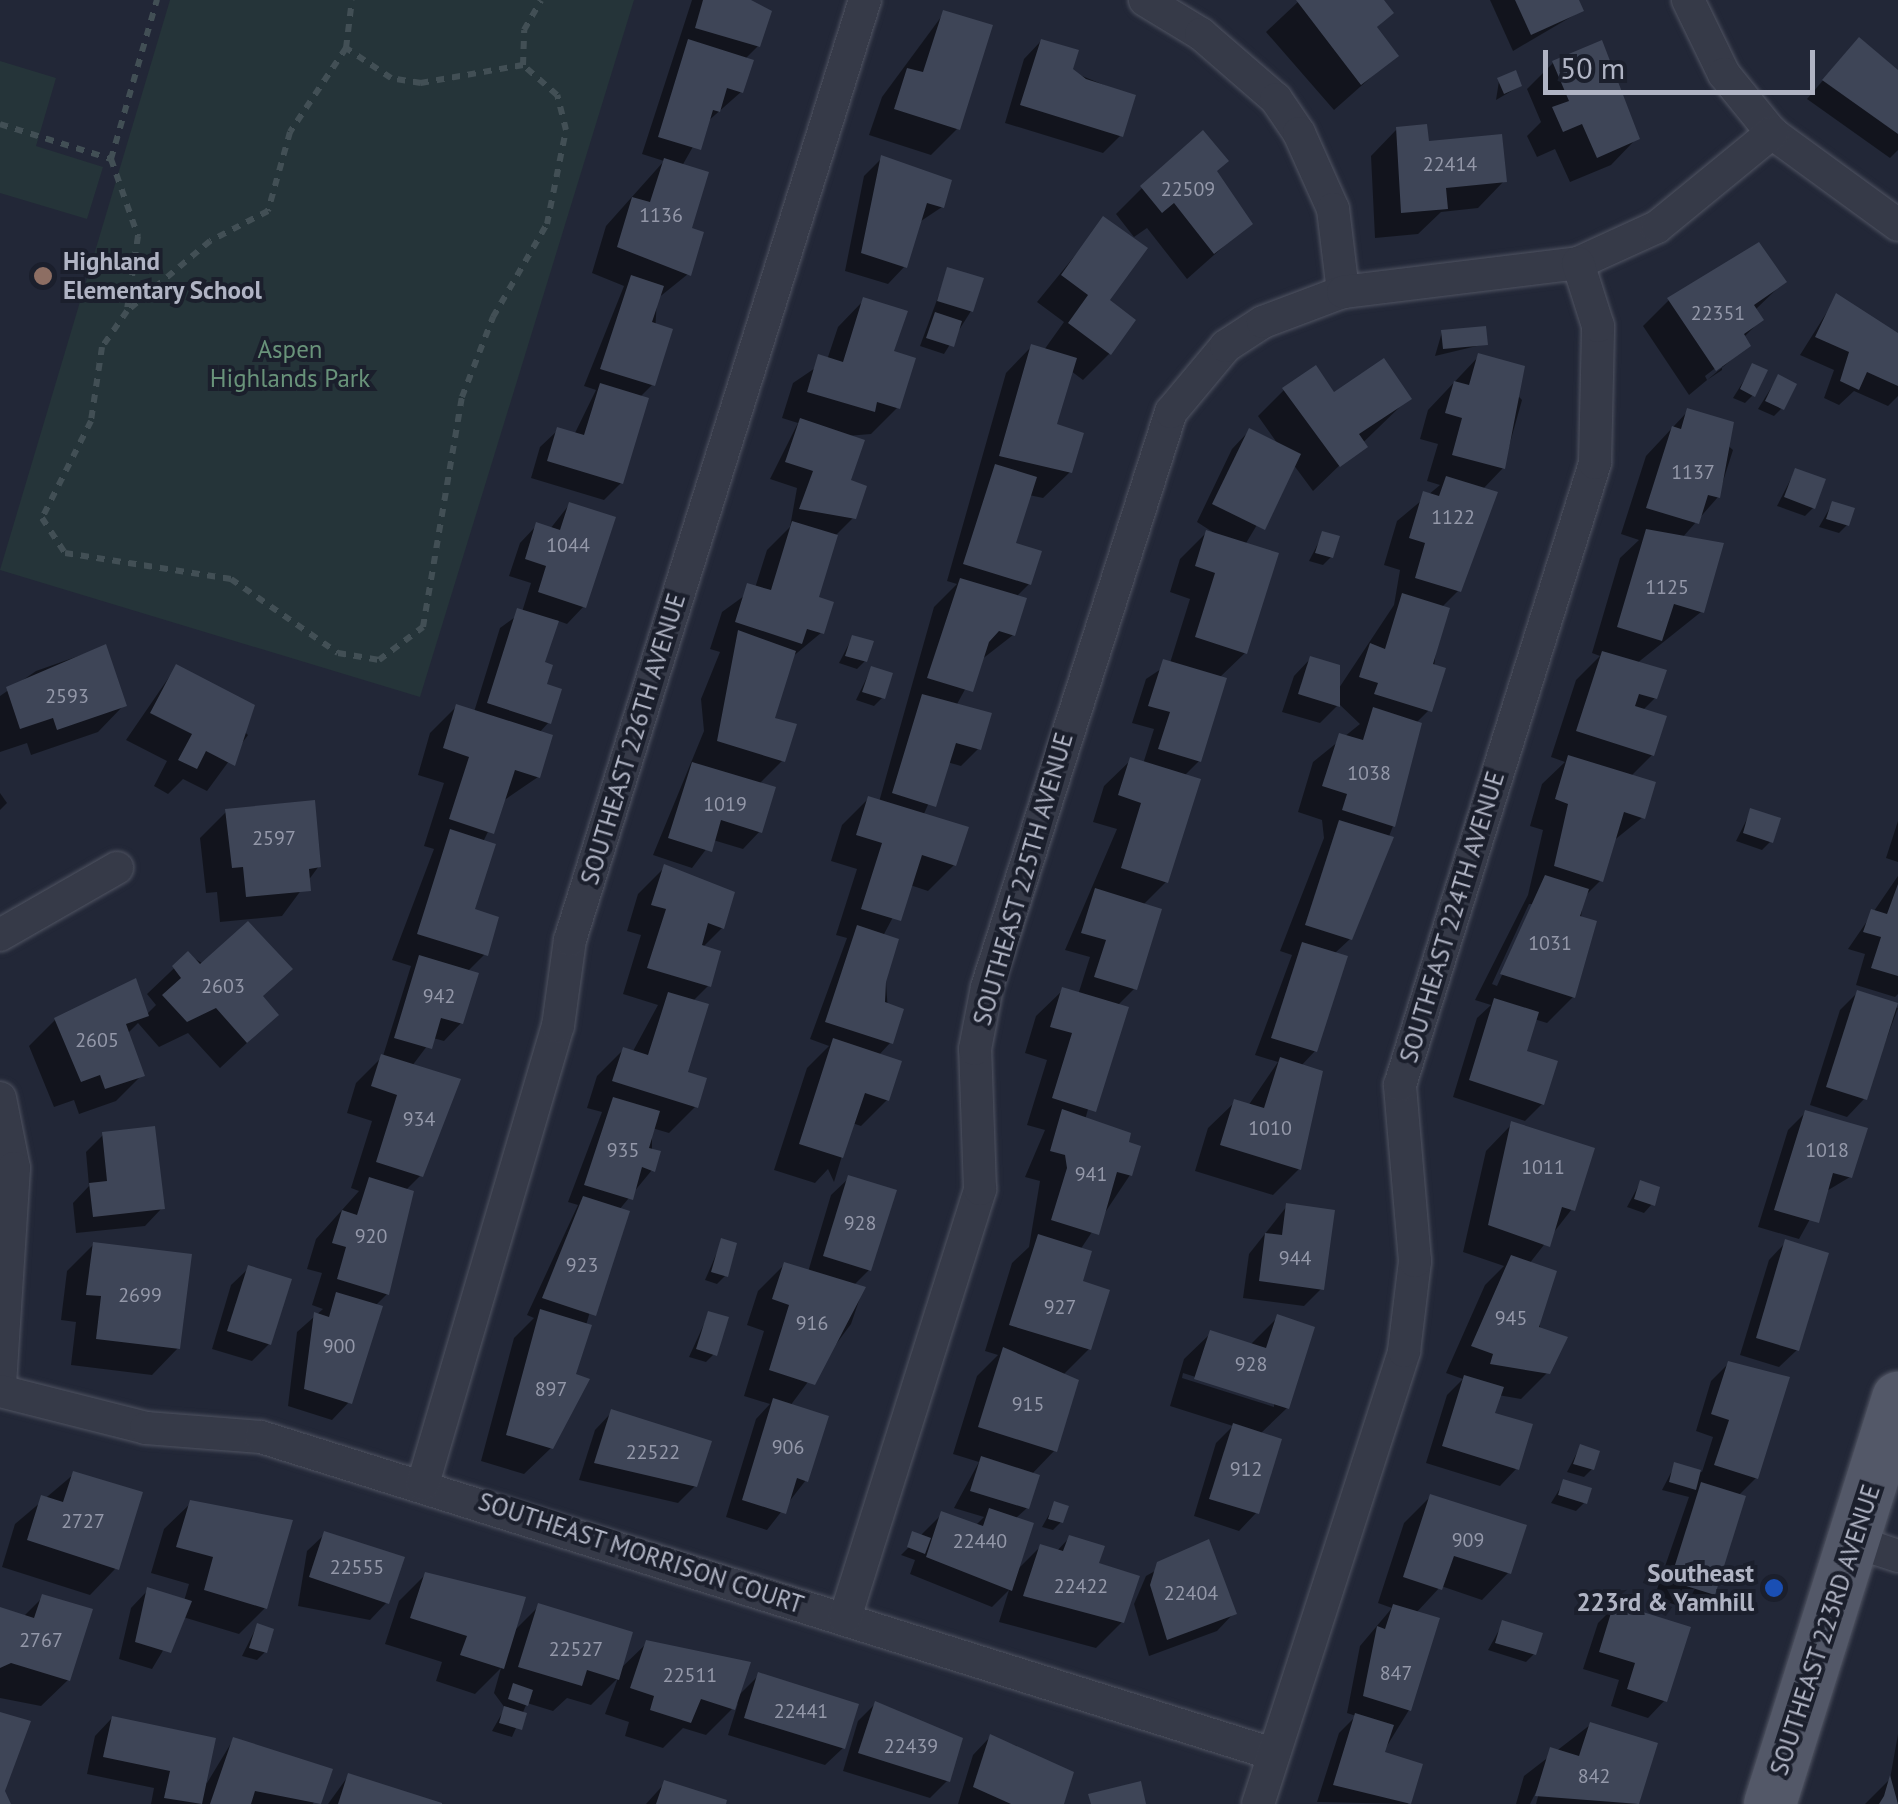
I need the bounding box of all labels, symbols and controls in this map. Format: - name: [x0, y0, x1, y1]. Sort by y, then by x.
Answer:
- scale bar: [1548, 30, 1820, 92]
- text: 50 m: [1560, 48, 1625, 87]
- house number: 22414: [1423, 152, 1477, 176]
- house number: 22509: [1161, 177, 1215, 201]
- house number: 1136: [639, 203, 683, 227]
- place label: Highland Elementary School: [63, 247, 263, 306]
- marker: Highland Elementary School: [32, 265, 54, 287]
- house number: 22351: [1691, 301, 1745, 325]
- park label: Aspen Highlands Park: [210, 335, 370, 394]
- house number: 1137: [1671, 460, 1715, 484]
- house number: 1122: [1431, 505, 1475, 529]
- house number: 1044: [546, 533, 590, 557]
- house number: 1125: [1645, 575, 1689, 599]
- street label: SOUTHEAST 226TH AVENUE: [574, 589, 692, 889]
- house number: 2593: [45, 684, 89, 708]
- street label: SOUTHEAST 225TH AVENUE: [967, 728, 1079, 1030]
- house number: 1038: [1347, 761, 1391, 785]
- street label: SOUTHEAST 224TH AVENUE: [1393, 767, 1511, 1067]
- house number: 1019: [703, 792, 747, 816]
- house number: 2597: [252, 826, 296, 850]
- house number: 1031: [1528, 931, 1572, 955]
- house number: 2603: [201, 974, 245, 998]
- house number: 942: [423, 984, 455, 1008]
- house number: 2605: [75, 1028, 119, 1052]
- house number: 934: [403, 1107, 435, 1131]
- house number: 1010: [1248, 1116, 1292, 1140]
- house number: 935: [607, 1138, 639, 1162]
- house number: 1018: [1805, 1138, 1849, 1162]
- house number: 1011: [1521, 1155, 1565, 1179]
- house number: 941: [1075, 1162, 1107, 1186]
- house number: 928: [844, 1211, 876, 1235]
- house number: 920: [355, 1224, 387, 1248]
- house number: 944: [1279, 1246, 1311, 1270]
- house number: 923: [566, 1253, 598, 1277]
- house number: 2699: [118, 1283, 162, 1307]
- house number: 927: [1044, 1295, 1076, 1319]
- house number: 945: [1495, 1306, 1527, 1330]
- house number: 916: [796, 1311, 828, 1335]
- house number: 900: [323, 1334, 355, 1358]
- house number: 928: [1235, 1352, 1267, 1376]
- house number: 897: [535, 1377, 567, 1401]
- house number: 915: [1012, 1392, 1044, 1416]
- house number: 906: [772, 1435, 804, 1459]
- house number: 22522: [626, 1440, 680, 1464]
- house number: 912: [1230, 1457, 1262, 1481]
- street label: SOUTHEAST 223RD AVENUE: [1764, 1480, 1886, 1780]
- street label: SOUTHEAST MORRISON COURT: [474, 1486, 808, 1620]
- house number: 2727: [61, 1509, 105, 1533]
- house number: 909: [1452, 1528, 1484, 1552]
- house number: 22440: [953, 1529, 1007, 1553]
- house number: 22555: [330, 1555, 384, 1579]
- place label: Southeast 223rd & Yamhill: [1576, 1559, 1754, 1618]
- house number: 22422: [1054, 1574, 1108, 1598]
- marker: Southeast 223rd & Yamhill: [1763, 1577, 1785, 1599]
- house number: 22404: [1164, 1581, 1218, 1605]
- house number: 2767: [19, 1628, 63, 1652]
- house number: 22527: [549, 1637, 603, 1661]
- house number: 847: [1380, 1661, 1412, 1685]
- house number: 22511: [663, 1663, 717, 1687]
- house number: 22441: [774, 1699, 828, 1723]
- house number: 22439: [884, 1734, 938, 1758]
- house number: 842: [1578, 1764, 1610, 1788]

